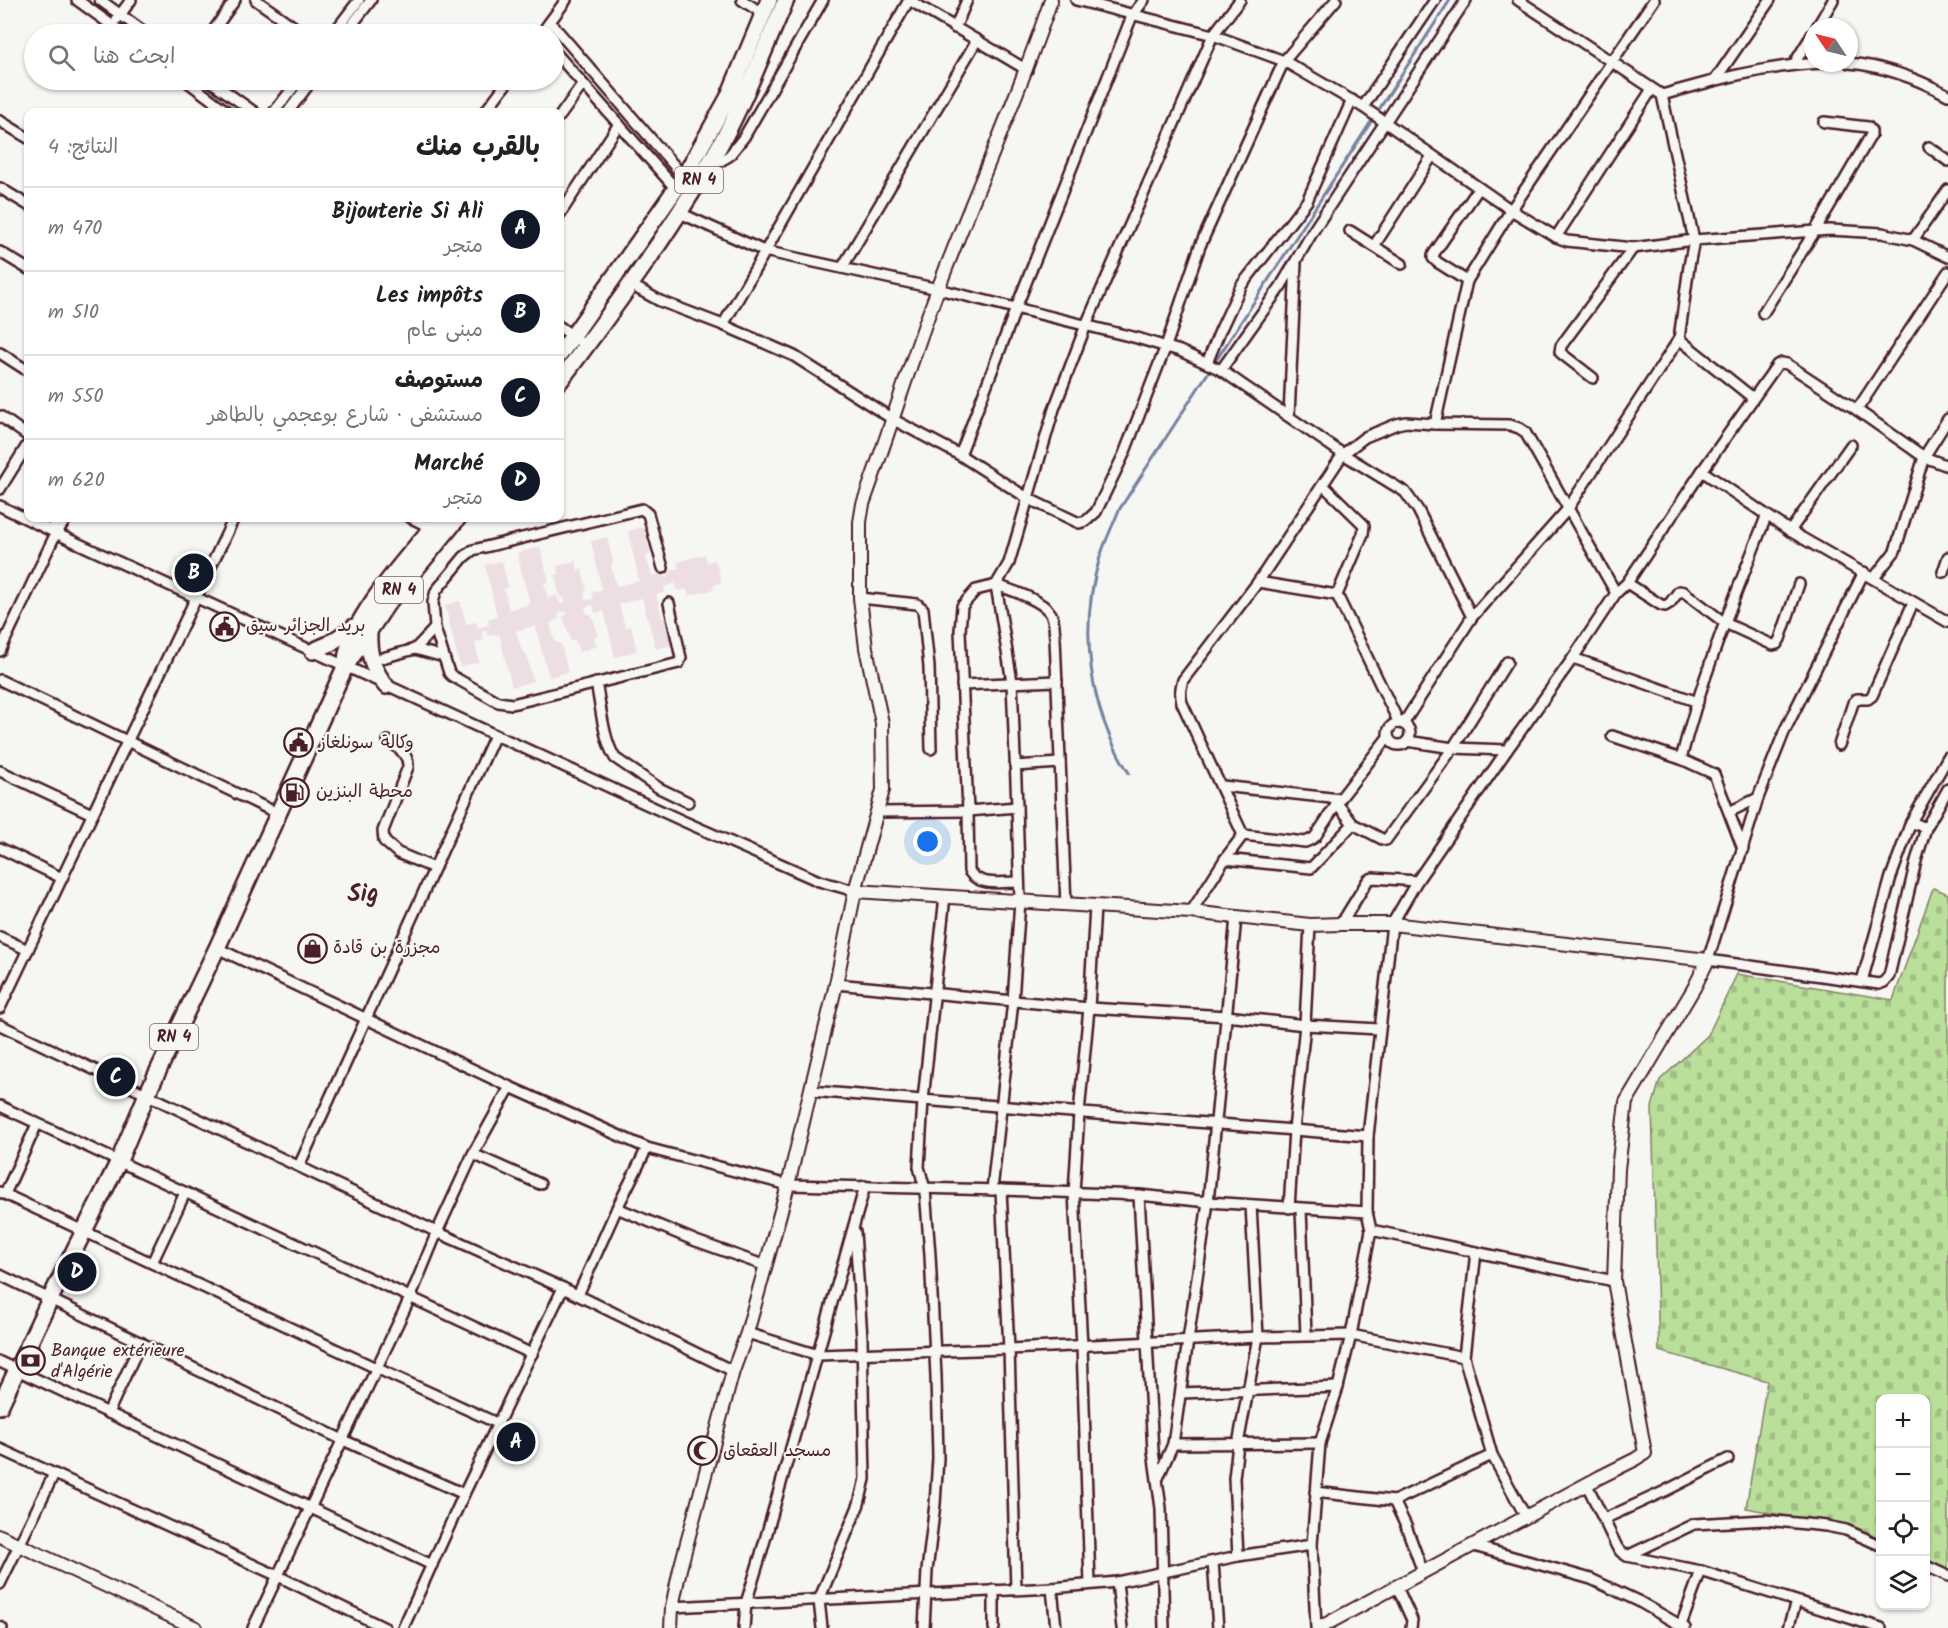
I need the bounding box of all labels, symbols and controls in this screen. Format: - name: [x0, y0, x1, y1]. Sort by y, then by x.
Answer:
- north arrow: [1804, 18, 1858, 72]
- search box: [24, 24, 564, 90]
- text: ابحث هنا: [93, 40, 175, 75]
- icon: search: [45, 41, 78, 74]
- text: بالقرب منك: [416, 127, 540, 169]
- text: النتائج: 4: [48, 132, 118, 164]
- road number: RN 4: [675, 167, 723, 193]
- text: Bijouterie Si Ali: [332, 195, 483, 230]
- text: 470 m: [48, 213, 102, 245]
- text: A: [514, 213, 527, 245]
- text: متجر: [444, 231, 483, 263]
- text: Les impôts: [376, 279, 483, 314]
- text: 510 m: [48, 297, 99, 329]
- text: B: [514, 297, 527, 329]
- text: مبنى عام: [406, 315, 483, 347]
- text: مستوصف: [395, 364, 483, 399]
- text: 550 m: [48, 381, 103, 413]
- text: C: [514, 381, 527, 413]
- text: مستشفى · شارع بوعجمي بالطاهر: [208, 400, 483, 432]
- text: Marché: [414, 447, 483, 482]
- text: 620 m: [48, 465, 105, 497]
- text: D: [514, 465, 527, 497]
- text: متجر: [444, 483, 483, 515]
- pin: B: [174, 550, 214, 596]
- road number: RN 4: [375, 577, 423, 603]
- public building icon: بريد الجزائر سيق: [209, 610, 241, 642]
- place label: بريد الجزائر سيق: [246, 612, 366, 641]
- public building icon: وكالة سونلغاز: [282, 727, 314, 759]
- place label: وكالة سونلغاز: [317, 729, 414, 758]
- fuel station icon: محطة البنزين: [279, 776, 311, 808]
- place label: محطة البنزين: [316, 778, 413, 807]
- your location: [913, 827, 942, 856]
- district label: Sig: [347, 875, 379, 914]
- shop icon: مجزرة بن قادة: [296, 932, 328, 964]
- place label: مجزرة بن قادة: [333, 934, 441, 963]
- road number: RN 4: [150, 1024, 198, 1050]
- pin: C: [96, 1054, 136, 1100]
- pin: D: [58, 1250, 97, 1294]
- place label: Banque extérieure d'Algérie: [51, 1337, 185, 1387]
- bank icon: Banque extérieure d'Algérie: [14, 1345, 46, 1377]
- map controls: [1876, 1394, 1930, 1610]
- button: +: [1876, 1394, 1930, 1448]
- pin: A: [496, 1420, 536, 1464]
- mosque icon: مسجد العقعاق: [686, 1435, 718, 1467]
- place label: مسجد العقعاق: [723, 1437, 831, 1466]
- button: −: [1876, 1448, 1930, 1502]
- button: locate: [1876, 1502, 1930, 1556]
- button: layers: [1876, 1556, 1930, 1610]

